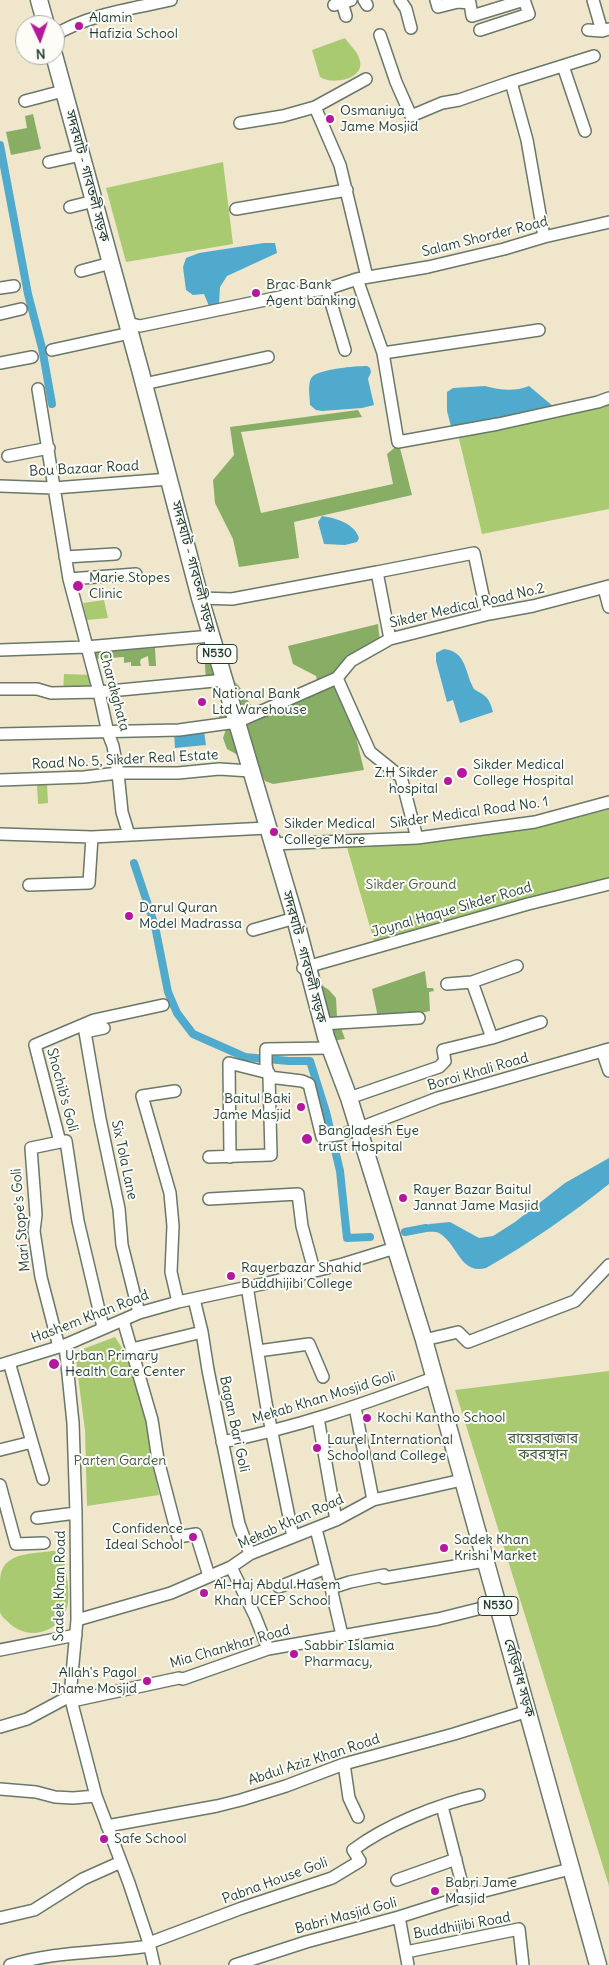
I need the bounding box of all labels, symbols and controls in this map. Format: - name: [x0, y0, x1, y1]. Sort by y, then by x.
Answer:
- place label: Alamin Hafizia School: [89, 10, 178, 42]
- north arrow: [15, 15, 65, 65]
- marker: Alamin Hafizia School: [73, 20, 85, 32]
- text: N: [35, 45, 46, 63]
- place label: Osmaniya Jame Mosjid: [340, 103, 418, 136]
- street label: সদরঘাট - গাবতলী সড়ক: [61, 108, 113, 244]
- marker: Osmaniya Jame Mosjid: [324, 113, 336, 125]
- street label: Salam Shorder Road: [420, 213, 550, 261]
- place label: Brac Bank Agent banking: [266, 277, 356, 310]
- marker: Brac Bank Agent banking: [250, 287, 262, 299]
- street label: Bou Bazaar Road: [29, 458, 139, 480]
- street label: সদরঘাট - গাবতলী সড়ক: [167, 499, 219, 635]
- place label: Marie Stopes Clinic: [89, 570, 170, 602]
- marker: Marie Stopes Clinic: [71, 579, 85, 593]
- street label: Sikder Medical Road No.2: [388, 580, 546, 632]
- road number: N530: [197, 644, 237, 664]
- street label: Charakghata: [95, 649, 133, 733]
- place label: National Bank Ltd Warehouse: [212, 686, 307, 719]
- marker: National Bank Ltd Warehouse: [196, 696, 208, 708]
- street label: Road No. 5, Sikder Real Estate: [31, 747, 219, 773]
- place label: Sikder Medical College Hospital: [473, 757, 574, 790]
- place label: Z.H Sikder hospital: [374, 765, 438, 798]
- marker: Sikder Medical College Hospital: [455, 766, 469, 780]
- marker: Z.H Sikder hospital: [442, 775, 454, 787]
- street label: Sikder Medical Road No. 1: [389, 794, 549, 832]
- place label: Sikder Medical College More: [284, 816, 375, 849]
- marker: Sikder Medical College More: [268, 826, 280, 838]
- park label: Sikder Ground: [366, 877, 456, 893]
- street label: Joynal Haque Sikder Road: [370, 879, 534, 941]
- street label: সদরঘাট - গাবতলী সড়ক: [278, 889, 330, 1025]
- place label: Darul Quran Model Madrassa: [139, 900, 242, 932]
- marker: Darul Quran Model Madrassa: [123, 910, 135, 922]
- street label: Shochib's Goli: [43, 1046, 81, 1134]
- street label: Boroi Khali Road: [426, 1050, 530, 1094]
- place label: Baitul Baki Jame Masjid: [213, 1091, 291, 1124]
- marker: Baitul Baki Jame Masjid: [295, 1101, 307, 1113]
- street label: Six Tola Lane: [107, 1119, 141, 1201]
- place label: Bangladesh Eye trust Hospital: [318, 1123, 419, 1156]
- marker: Bangladesh Eye trust Hospital: [300, 1132, 314, 1146]
- street label: Mari Stope's Goli: [8, 1168, 34, 1272]
- place label: Rayer Bazar Baitul Jannat Jame Masjid: [413, 1182, 539, 1214]
- marker: Rayer Bazar Baitul Jannat Jame Masjid: [397, 1192, 409, 1204]
- place label: Rayerbazar Shahid Buddhijibi College: [241, 1260, 362, 1292]
- marker: Rayerbazar Shahid Buddhijibi College: [225, 1270, 237, 1282]
- street label: Hashem Khan Road: [29, 1287, 151, 1347]
- place label: Urban Primary Health Care Center: [65, 1348, 185, 1380]
- marker: Urban Primary Health Care Center: [47, 1357, 61, 1371]
- street label: Mekab Khan Mosjid Goli: [250, 1368, 398, 1428]
- street label: Bagan Bari Goli: [216, 1374, 252, 1474]
- place label: Kochi Kantho School: [377, 1410, 505, 1426]
- marker: Kochi Kantho School: [361, 1412, 373, 1424]
- park label: রায়েরবাজার কবরস্থান: [508, 1431, 578, 1464]
- place label: Laurel International School and College: [327, 1432, 453, 1464]
- marker: Laurel International School and College: [311, 1442, 323, 1454]
- park label: Parten Garden: [74, 1453, 166, 1469]
- street label: Mekab Khan Road: [236, 1491, 346, 1553]
- place label: Confidence Ideal School: [105, 1521, 183, 1554]
- street label: Sadek Khan Road: [51, 1530, 69, 1642]
- marker: Confidence Ideal School: [187, 1531, 199, 1543]
- place label: Sadek Khan Krishi Market: [454, 1532, 537, 1564]
- marker: Sadek Khan Krishi Market: [438, 1542, 450, 1554]
- place label: Al-Haj Abdul Hasem Khan UCEP School: [214, 1577, 340, 1610]
- marker: Al-Haj Abdul Hasem Khan UCEP School: [198, 1587, 210, 1599]
- road number: N530: [478, 1596, 518, 1615]
- street label: Mia Chankhar Road: [168, 1622, 292, 1672]
- street label: বেড়িবাধ সড়ক: [500, 1637, 538, 1719]
- place label: Sabbir Islamia Pharmacy,: [304, 1638, 394, 1670]
- marker: Sabbir Islamia Pharmacy,: [288, 1648, 300, 1660]
- place label: Allah's Pagol Jhame Mosjid: [50, 1665, 137, 1698]
- marker: Allah's Pagol Jhame Mosjid: [141, 1675, 153, 1687]
- street label: Abdul Aziz Khan Road: [246, 1731, 382, 1789]
- place label: Safe School: [114, 1831, 187, 1847]
- marker: Safe School: [98, 1833, 110, 1845]
- street label: Pabna House Goli: [220, 1854, 330, 1908]
- place label: Babri Jame Masjid: [445, 1875, 517, 1908]
- marker: Babri Jame Masjid: [429, 1885, 441, 1897]
- street label: Babri Masjid Goli: [293, 1894, 399, 1938]
- street label: Buddhijibi Road: [412, 1909, 512, 1943]

